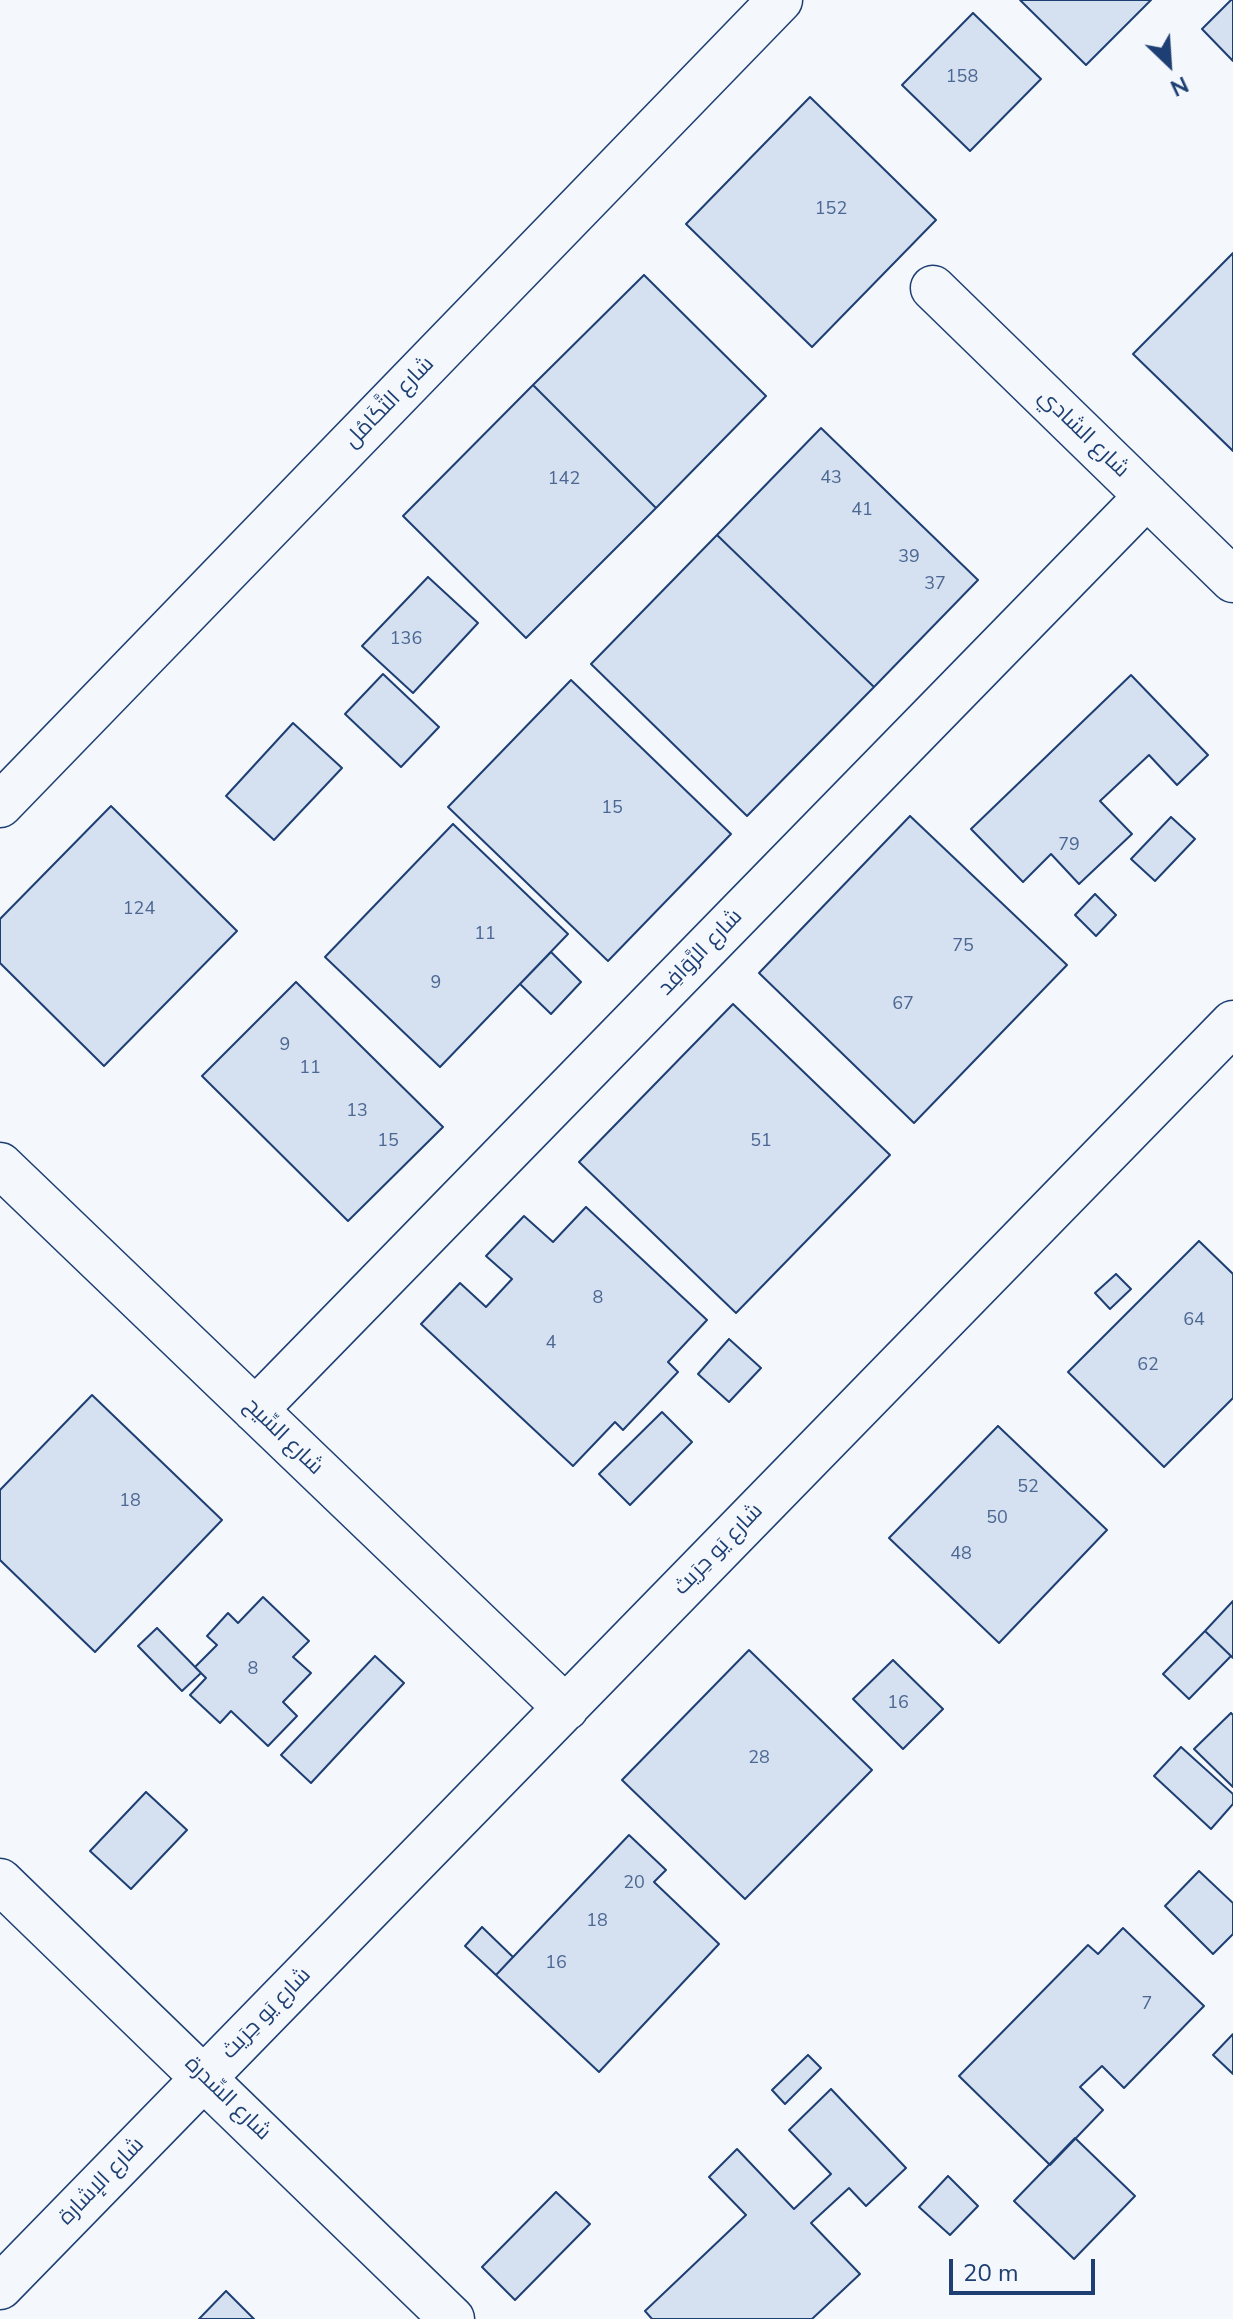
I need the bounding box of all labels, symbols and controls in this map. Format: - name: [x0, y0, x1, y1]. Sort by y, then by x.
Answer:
- north arrow: [1129, 24, 1209, 104]
- house number: 158: [946, 67, 978, 89]
- text: N: [1165, 69, 1193, 103]
- house number: 152: [815, 199, 847, 221]
- street label: شارع التَّكَامُل: [340, 352, 440, 454]
- street label: شارع الشادي: [1032, 384, 1134, 484]
- house number: 43: [820, 468, 842, 490]
- house number: 142: [548, 469, 580, 491]
- house number: 41: [851, 500, 873, 522]
- house number: 39: [898, 547, 920, 569]
- house number: 37: [924, 574, 946, 596]
- house number: 136: [390, 629, 422, 651]
- house number: 15: [601, 798, 623, 820]
- house number: 79: [1058, 835, 1080, 857]
- house number: 124: [123, 899, 155, 921]
- street label: شارع الرَّوَافِد: [653, 904, 749, 1002]
- house number: 11: [474, 924, 496, 946]
- house number: 75: [952, 936, 974, 958]
- house number: 9: [431, 973, 441, 995]
- house number: 67: [892, 994, 914, 1016]
- house number: 9: [280, 1035, 290, 1057]
- house number: 11: [299, 1058, 321, 1080]
- house number: 13: [346, 1101, 368, 1123]
- house number: 15: [377, 1131, 399, 1153]
- house number: 51: [750, 1131, 772, 1153]
- house number: 8: [593, 1288, 603, 1310]
- house number: 64: [1183, 1310, 1205, 1332]
- house number: 4: [546, 1333, 556, 1355]
- house number: 62: [1137, 1355, 1159, 1377]
- street label: شارع السِّيح: [238, 1393, 328, 1481]
- house number: 52: [1017, 1477, 1039, 1499]
- house number: 18: [119, 1491, 141, 1513]
- street label: شارع يَو حِرَيث: [669, 1499, 769, 1601]
- house number: 50: [986, 1508, 1008, 1530]
- house number: 48: [950, 1544, 972, 1566]
- house number: 8: [248, 1659, 258, 1681]
- house number: 16: [887, 1693, 909, 1715]
- house number: 28: [748, 1748, 770, 1770]
- house number: 20: [623, 1873, 645, 1895]
- house number: 18: [586, 1911, 608, 1933]
- house number: 16: [545, 1953, 567, 1975]
- street label: شارع يَو حِرَيث: [217, 1963, 317, 2065]
- house number: 7: [1142, 1994, 1152, 2016]
- street label: شارع السِّدرة: [178, 2051, 276, 2147]
- street label: شارع الإشارة: [54, 2133, 150, 2231]
- scale bar: [953, 2243, 1099, 2293]
- text: 20 m: [963, 2257, 1019, 2289]

